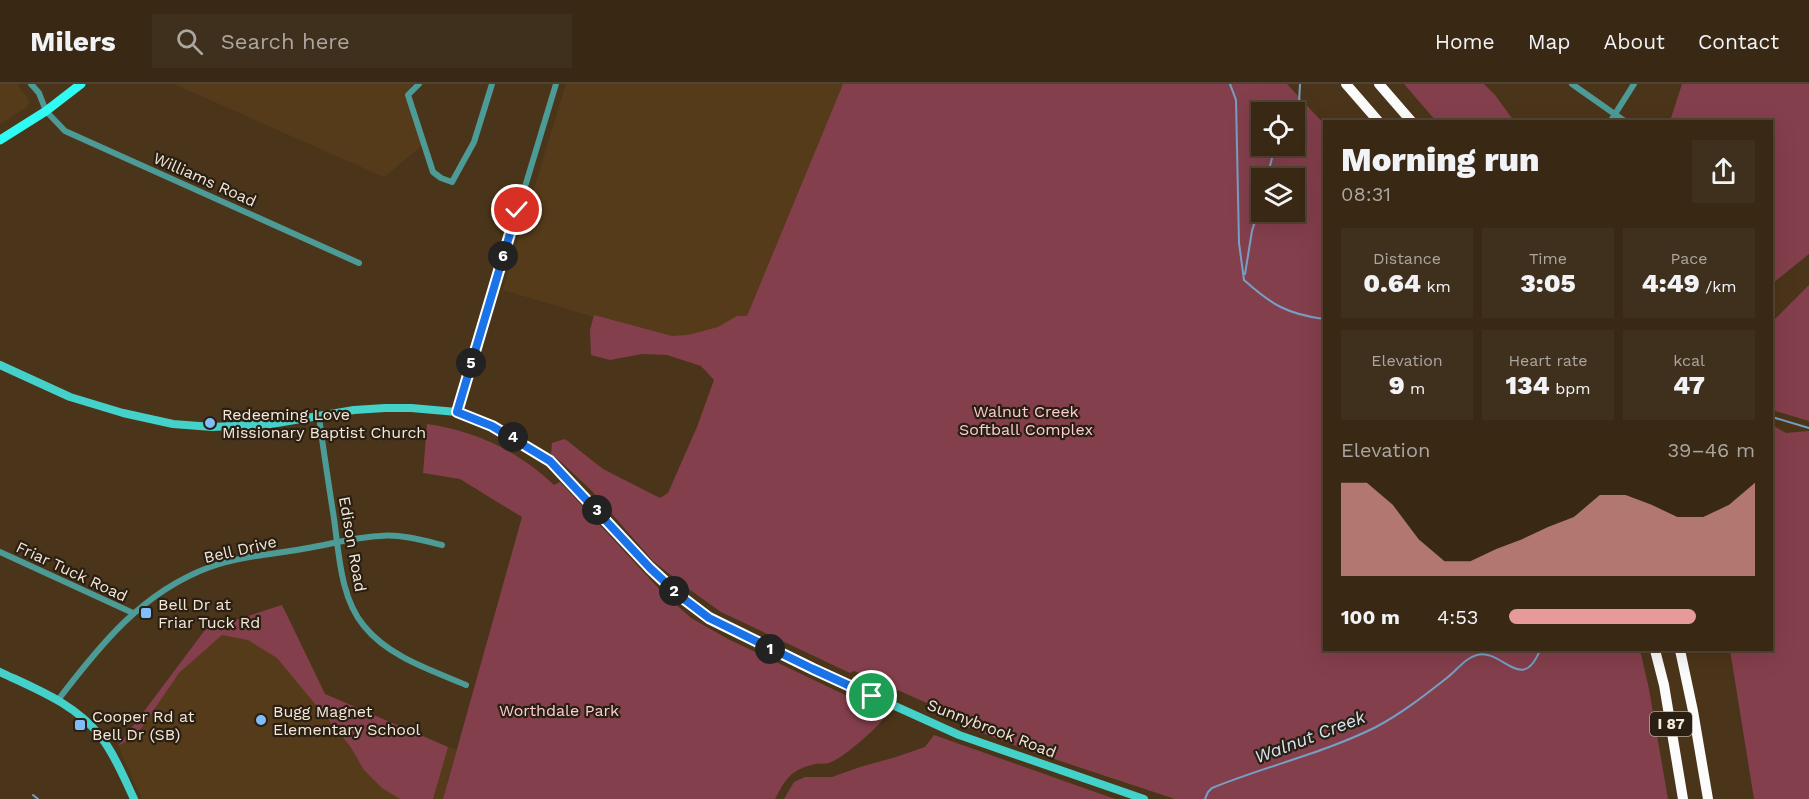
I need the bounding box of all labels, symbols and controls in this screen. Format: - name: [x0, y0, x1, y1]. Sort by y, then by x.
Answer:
- search box: [152, 14, 572, 68]
- text: Milers: [30, 25, 116, 58]
- icon: search: [173, 25, 206, 58]
- text: Search here: [221, 29, 350, 54]
- text: Home: [1435, 29, 1495, 54]
- text: Map: [1528, 29, 1571, 54]
- text: About: [1604, 29, 1665, 54]
- text: Contact: [1698, 29, 1779, 54]
- map controls: [1251, 102, 1305, 222]
- button: locate: [1251, 102, 1305, 156]
- text: Morning run: [1341, 140, 1540, 179]
- button: share: [1692, 140, 1755, 203]
- street label: Williams Road: [150, 148, 259, 211]
- button: layers: [1251, 168, 1305, 222]
- text: 08:31: [1341, 182, 1391, 206]
- pin: [491, 184, 542, 235]
- icon: check: [500, 193, 533, 226]
- pin: 6: [488, 241, 518, 271]
- text: 6: [498, 246, 508, 265]
- text: Distance: [1373, 249, 1441, 268]
- text: Time: [1529, 249, 1567, 268]
- text: Pace: [1670, 249, 1708, 268]
- text: 0.64: [1363, 268, 1421, 298]
- text: 3:05: [1520, 268, 1576, 298]
- text: 4:49: [1642, 268, 1700, 298]
- text: km: [1421, 277, 1451, 296]
- text: /km: [1700, 277, 1736, 296]
- pin: 5: [456, 348, 486, 378]
- text: Elevation: [1371, 351, 1443, 370]
- text: Heart rate: [1508, 351, 1588, 370]
- text: kcal: [1673, 351, 1705, 370]
- text: 5: [466, 353, 476, 372]
- text: 9: [1389, 370, 1405, 400]
- text: 134: [1505, 370, 1550, 400]
- text: 47: [1673, 370, 1705, 400]
- text: m: [1405, 379, 1425, 398]
- text: bpm: [1550, 379, 1591, 398]
- park label: Walnut Creek Softball Complex: [959, 402, 1093, 439]
- place label: Redeeming Love Missionary Baptist Church: [222, 405, 426, 442]
- marker: Redeeming Love Missionary Baptist Church: [203, 416, 217, 430]
- pin: 4: [498, 422, 528, 452]
- text: 4: [508, 427, 518, 446]
- text: Elevation: [1341, 438, 1430, 462]
- text: 39–46 m: [1667, 438, 1755, 462]
- street label: Edison Road: [335, 495, 370, 593]
- pin: 3: [582, 495, 612, 525]
- text: 3: [592, 500, 602, 519]
- street label: Bell Drive: [202, 532, 278, 567]
- street label: Friar Tuck Road: [13, 537, 131, 606]
- pin: 2: [659, 576, 689, 606]
- text: 2: [669, 581, 679, 600]
- place label: Bell Dr at Friar Tuck Rd: [158, 595, 260, 632]
- text: 100 m: [1341, 605, 1400, 629]
- text: 4:53: [1437, 605, 1478, 629]
- marker: Bell Dr at Friar Tuck Rd: [139, 606, 153, 620]
- pin: 1: [755, 634, 785, 664]
- text: 1: [767, 639, 773, 658]
- pin: [846, 670, 897, 721]
- icon: arrive: [855, 679, 888, 712]
- street label: Sunnybrook Road: [925, 695, 1059, 762]
- park label: Worthdale Park: [499, 701, 619, 720]
- place label: Bugg Magnet Elementary School: [273, 702, 421, 739]
- water label: Walnut Creek: [1251, 705, 1369, 767]
- place label: Cooper Rd at Bell Dr (SB): [92, 707, 195, 744]
- road number: I 87: [1650, 712, 1692, 736]
- marker: Bugg Magnet Elementary School: [254, 713, 268, 727]
- marker: Cooper Rd at Bell Dr (SB): [73, 718, 87, 732]

